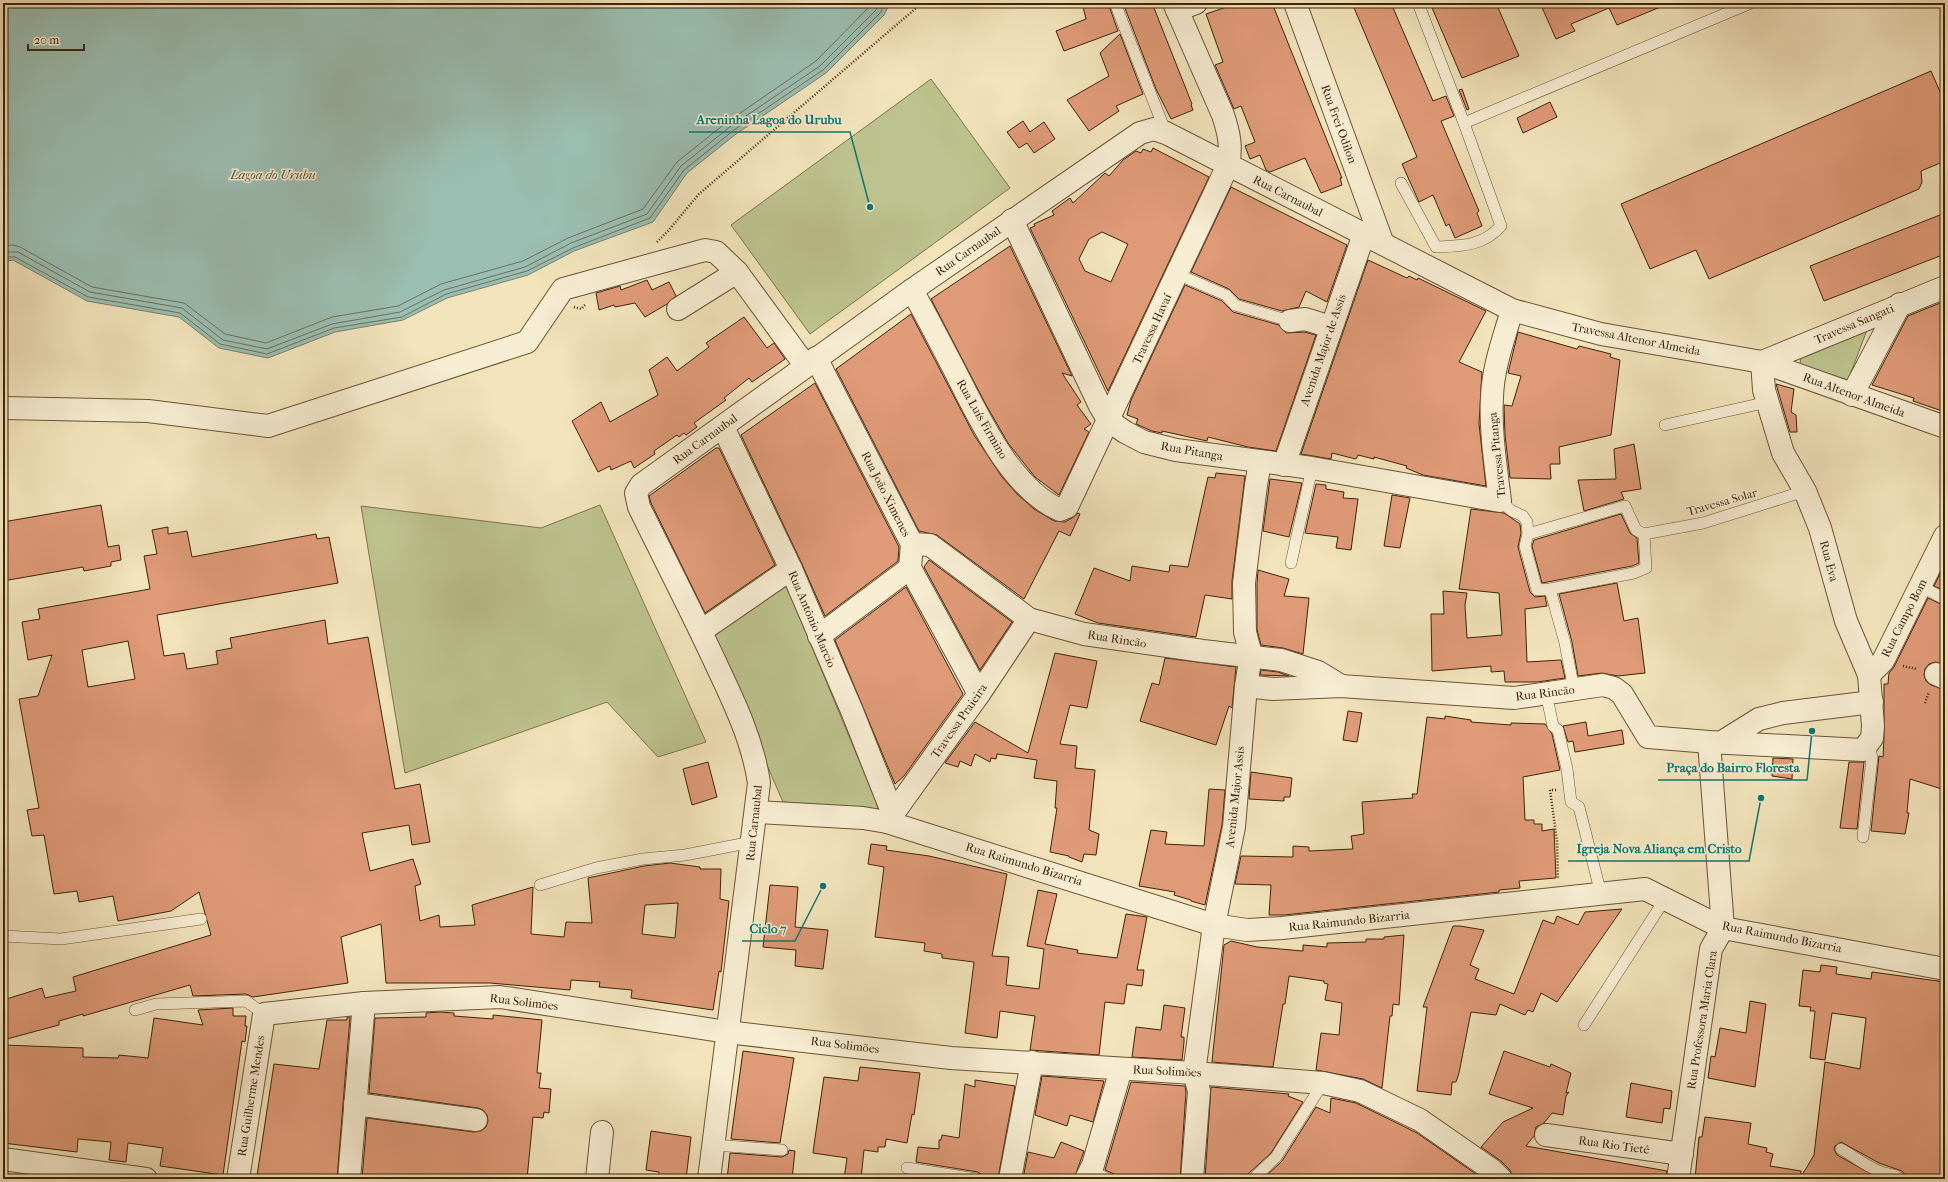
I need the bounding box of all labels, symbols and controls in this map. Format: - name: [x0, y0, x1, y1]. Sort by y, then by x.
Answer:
- scale bar: [28, 26, 84, 52]
- text: 20 m: [34, 33, 59, 47]
- street label: Rua Frei Odilon: [1318, 83, 1360, 165]
- callout: Areninha Lagoa do Urubu: [689, 107, 850, 132]
- text: Areninha Lagoa do Urubu: [695, 112, 842, 128]
- water label: Lagoa do Urubu: [229, 167, 316, 182]
- street label: Rua Carnaubal: [1251, 172, 1326, 220]
- street label: Rua Carnaubal: [933, 223, 1004, 279]
- street label: Travessa Havaí: [1130, 291, 1175, 366]
- street label: Avenida Major de Assis: [1297, 292, 1349, 409]
- street label: Travessa Sangati: [1812, 301, 1896, 347]
- street label: Travessa Altenor Almeida: [1570, 320, 1702, 358]
- street label: Rua Altenor Almeida: [1801, 370, 1907, 420]
- street label: Rua Luís Firmino: [954, 377, 1010, 461]
- street label: Rua Carnaubal: [670, 410, 741, 467]
- street label: Travessa Pitanga: [1486, 411, 1508, 498]
- street label: Rua Pitanga: [1160, 439, 1225, 463]
- street label: Rua João Ximenes: [858, 449, 914, 540]
- street label: Travessa Solar: [1685, 485, 1760, 519]
- street label: Rua Eva: [1817, 539, 1841, 584]
- street label: Rua Antônio Marcio: [785, 568, 839, 670]
- street label: Rua Campo Bom: [1878, 576, 1930, 659]
- street label: Rua Rincão: [1087, 627, 1147, 651]
- street label: Travessa Praieira: [928, 681, 990, 761]
- street label: Rua Rincão: [1515, 682, 1575, 704]
- street label: Avenida Major Assis: [1223, 745, 1247, 850]
- callout: Praça do Bairro Floresta: [1658, 755, 1807, 780]
- text: Praça do Bairro Floresta: [1666, 760, 1801, 776]
- street label: Rua Carnaubal: [743, 784, 765, 862]
- callout: Igreja Nova Aliança em Cristo: [1568, 836, 1749, 861]
- street label: Rua Raimundo Bizarria: [964, 840, 1085, 889]
- text: Igreja Nova Aliança em Cristo: [1576, 841, 1742, 857]
- street label: Rua Raimundo Bizarria: [1288, 908, 1411, 934]
- callout: Ciclo 7: [742, 916, 795, 941]
- street label: Rua Raimundo Bizarria: [1721, 919, 1843, 956]
- text: Ciclo 7: [749, 921, 787, 936]
- street label: Rua Professora Maria Clara: [1684, 949, 1720, 1090]
- street label: Rua Solimões: [489, 991, 560, 1013]
- street label: Rua Guilherme Mendes: [235, 1034, 268, 1158]
- street label: Rua Solimões: [810, 1034, 881, 1056]
- street label: Rua Solimões: [1132, 1062, 1202, 1080]
- street label: Rua Rio Tietê: [1578, 1133, 1651, 1157]

